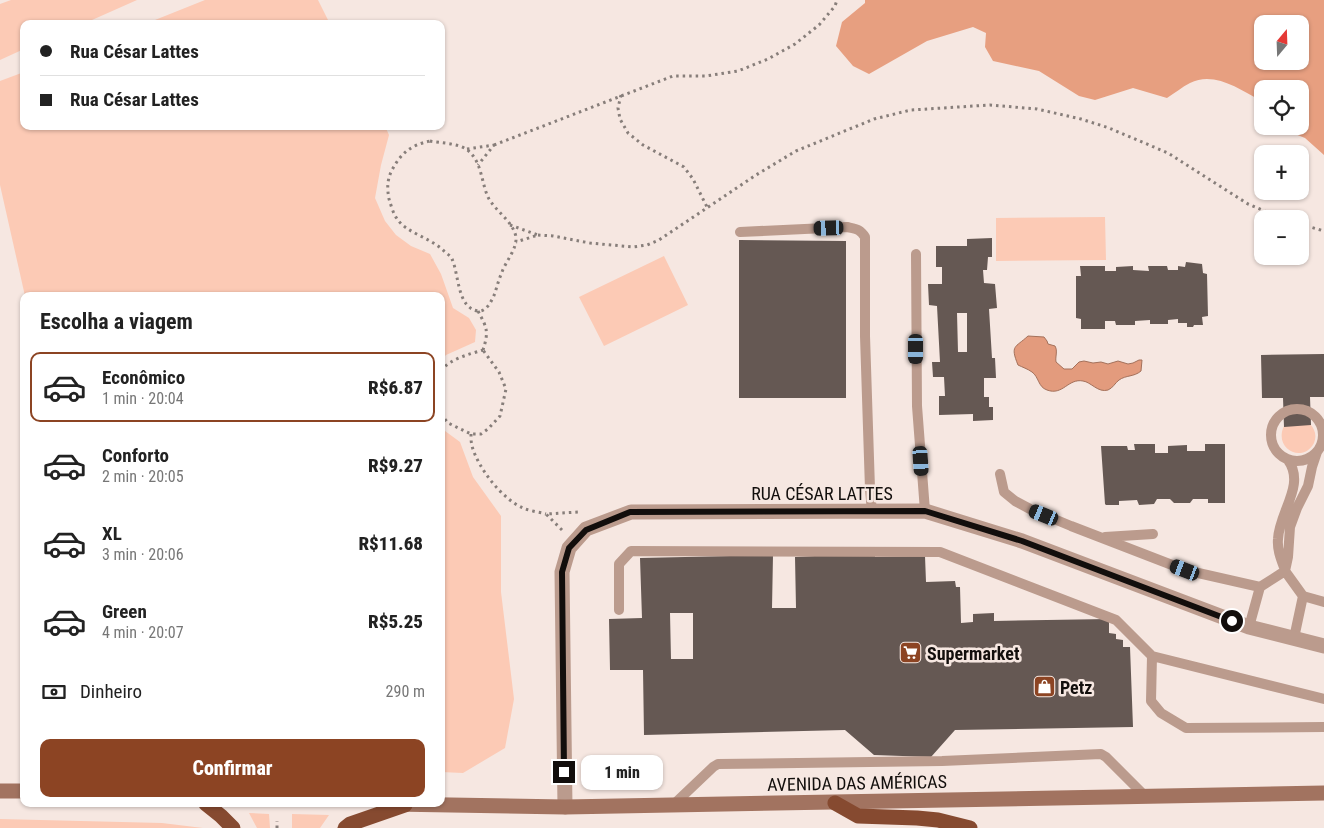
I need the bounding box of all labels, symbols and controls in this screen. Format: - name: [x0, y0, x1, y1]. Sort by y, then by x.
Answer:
- north arrow: [1254, 15, 1309, 70]
- map controls: [1254, 15, 1309, 265]
- text: Rua César Lattes: [70, 40, 199, 63]
- button: locate: [1254, 80, 1309, 135]
- text: Rua César Lattes: [70, 88, 199, 111]
- button: +: [1254, 145, 1309, 200]
- button: −: [1254, 210, 1309, 265]
- car: [813, 220, 844, 236]
- text: Escolha a viagem: [40, 309, 193, 334]
- car: [908, 334, 923, 364]
- icon: car: [42, 365, 87, 410]
- text: Econômico: [102, 366, 185, 389]
- text: R$6.87: [368, 376, 423, 399]
- text: 1 min · 20:04: [102, 389, 184, 408]
- icon: car: [42, 443, 87, 488]
- text: Conforto: [102, 444, 169, 467]
- car: [912, 446, 929, 476]
- text: R$9.27: [368, 454, 423, 477]
- text: 2 min · 20:05: [102, 467, 184, 486]
- street label: RUA CÉSAR LATTES: [751, 483, 893, 504]
- car: [1027, 502, 1060, 528]
- icon: car: [42, 521, 87, 566]
- text: XL: [102, 522, 122, 545]
- text: R$11.68: [358, 532, 423, 555]
- text: 3 min · 20:06: [102, 545, 184, 564]
- car: [1168, 558, 1201, 582]
- icon: car: [42, 599, 87, 644]
- text: Green: [102, 600, 147, 623]
- text: R$5.25: [368, 610, 423, 633]
- route start: [1221, 610, 1243, 632]
- text: 4 min · 20:07: [102, 623, 184, 642]
- supermarket icon: Supermarket: [899, 641, 923, 665]
- place label: Supermarket: [927, 643, 1020, 664]
- shop icon: Petz: [1032, 675, 1056, 699]
- place label: Petz: [1060, 677, 1092, 698]
- icon: cash: [40, 678, 68, 706]
- text: Dinheiro: [80, 680, 142, 703]
- text: 290 m: [386, 682, 425, 701]
- button: Confirmar: [40, 739, 425, 797]
- callout: 1 min: [582, 754, 664, 790]
- route end: [553, 761, 575, 783]
- text: 1 min: [604, 763, 640, 782]
- street label: AVENIDA DAS AMÉRICAS: [767, 771, 947, 795]

